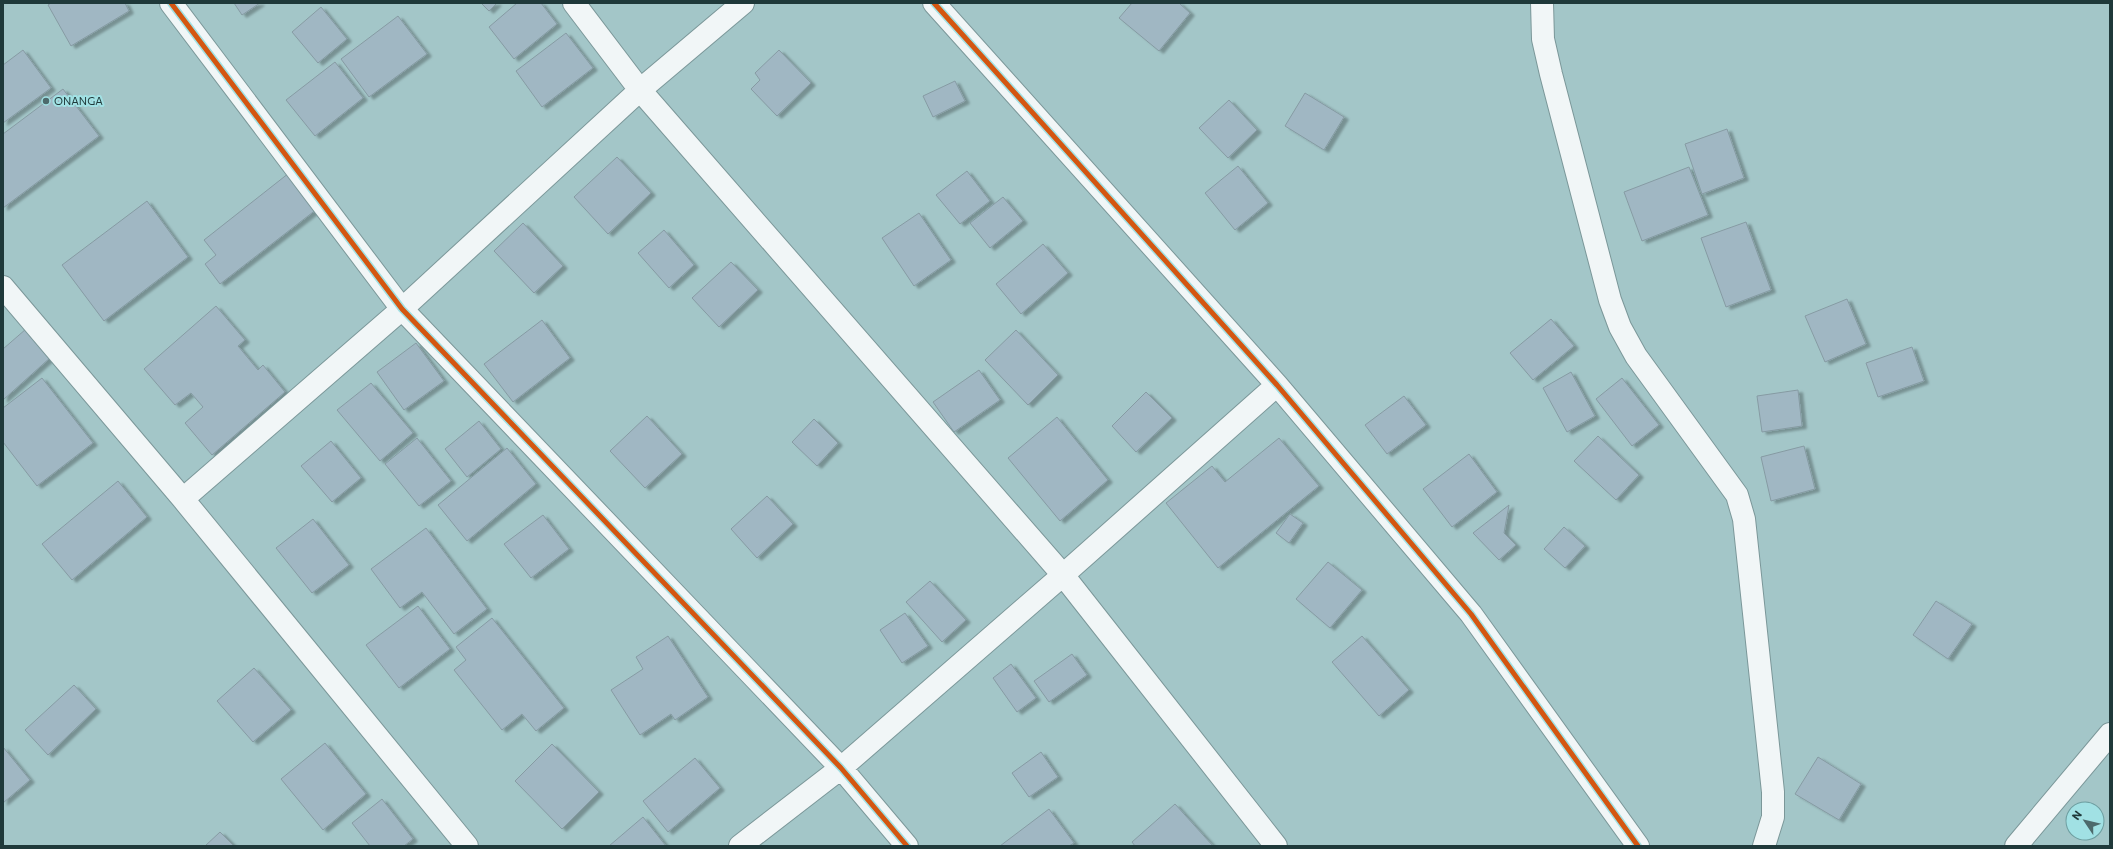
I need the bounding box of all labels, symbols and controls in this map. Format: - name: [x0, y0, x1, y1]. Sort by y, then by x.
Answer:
- place label: ONANGA: [54, 94, 103, 107]
- marker: ONANGA: [41, 96, 51, 106]
- north arrow: [2065, 801, 2105, 841]
- text: N: [2069, 808, 2084, 822]

